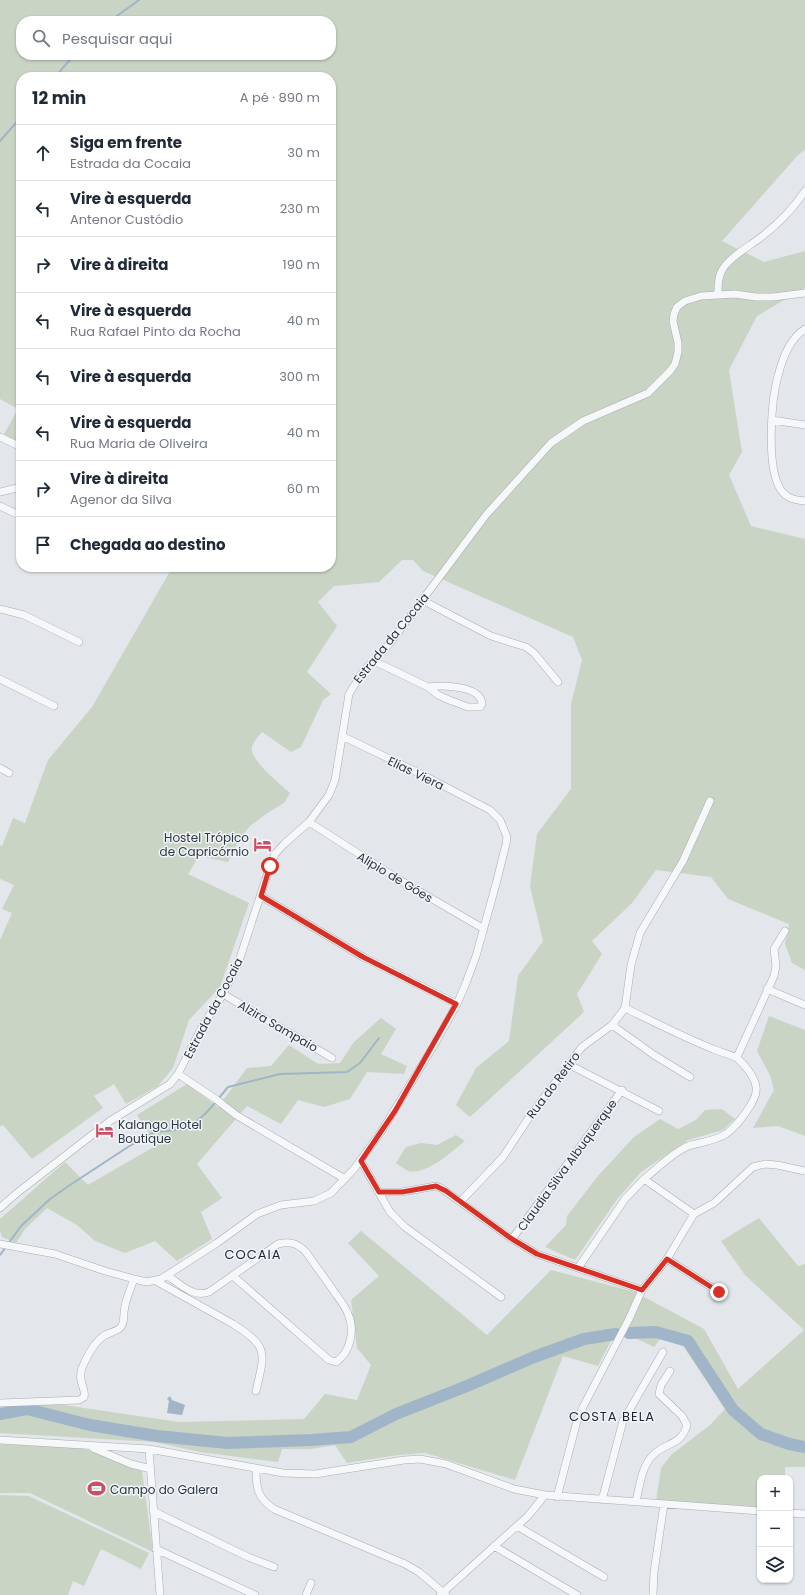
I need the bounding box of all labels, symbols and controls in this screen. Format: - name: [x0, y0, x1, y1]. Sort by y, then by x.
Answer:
- search box: [16, 16, 336, 60]
- icon: search: [30, 27, 52, 49]
- text: Pesquisar aqui: [62, 28, 172, 49]
- text: 12 min: [32, 86, 86, 110]
- text: A pé · 890 m: [240, 88, 320, 107]
- text: Siga em frente: [70, 132, 182, 153]
- icon: ahead: [32, 142, 54, 164]
- text: 30 m: [287, 143, 320, 162]
- text: Estrada da Cocaia: [70, 154, 191, 173]
- text: Vire à esquerda: [70, 188, 192, 209]
- icon: left: [32, 198, 54, 220]
- text: 230 m: [280, 199, 320, 218]
- text: Antenor Custódio: [70, 210, 183, 229]
- icon: right: [32, 254, 54, 276]
- text: Vire à direita: [70, 254, 169, 275]
- text: 190 m: [283, 255, 320, 274]
- text: Vire à esquerda: [70, 300, 192, 321]
- icon: left: [32, 310, 54, 332]
- text: 40 m: [287, 311, 320, 330]
- text: Rua Rafael Pinto da Rocha: [70, 322, 241, 341]
- icon: left: [32, 366, 54, 388]
- text: Vire à esquerda: [70, 366, 192, 387]
- text: 300 m: [279, 367, 320, 386]
- text: Vire à esquerda: [70, 412, 192, 433]
- icon: left: [32, 422, 54, 444]
- text: 40 m: [287, 423, 320, 442]
- text: Rua Maria de Oliveira: [70, 434, 208, 453]
- text: Vire à direita: [70, 468, 169, 489]
- icon: right: [32, 478, 54, 500]
- text: 60 m: [287, 479, 320, 498]
- text: Agenor da Silva: [70, 490, 172, 509]
- icon: arrive: [32, 534, 54, 556]
- text: Chegada ao destino: [70, 534, 226, 555]
- street label: Estrada da Cocaia: [349, 589, 433, 687]
- street label: Elias Viera: [385, 752, 447, 794]
- place label: Hostel Trópico de Capricórnio: [160, 829, 249, 860]
- hotel icon: Hostel Trópico de Capricórnio: [252, 834, 272, 854]
- street label: Alipio de Góes: [354, 848, 436, 906]
- route start: [261, 857, 279, 875]
- street label: Estrada da Cocaia: [179, 955, 247, 1061]
- street label: Alzira Sampaio: [235, 996, 321, 1056]
- street label: Rua do Retiro: [522, 1048, 584, 1122]
- street label: Claudia Silva Albuquerque: [513, 1096, 621, 1234]
- place label: Kalango Hotel Boutique: [118, 1116, 202, 1147]
- hotel icon: Kalango Hotel Boutique: [95, 1121, 115, 1141]
- district label: COCAIA: [224, 1245, 282, 1264]
- route end: [710, 1283, 728, 1301]
- district label: COSTA BELA: [569, 1407, 655, 1426]
- map controls: [757, 1475, 793, 1583]
- button: +: [757, 1475, 793, 1511]
- sports icon: Campo do Galera: [87, 1479, 107, 1499]
- place label: Campo do Galera: [110, 1481, 218, 1498]
- button: −: [757, 1511, 793, 1547]
- button: layers: [757, 1547, 793, 1583]

